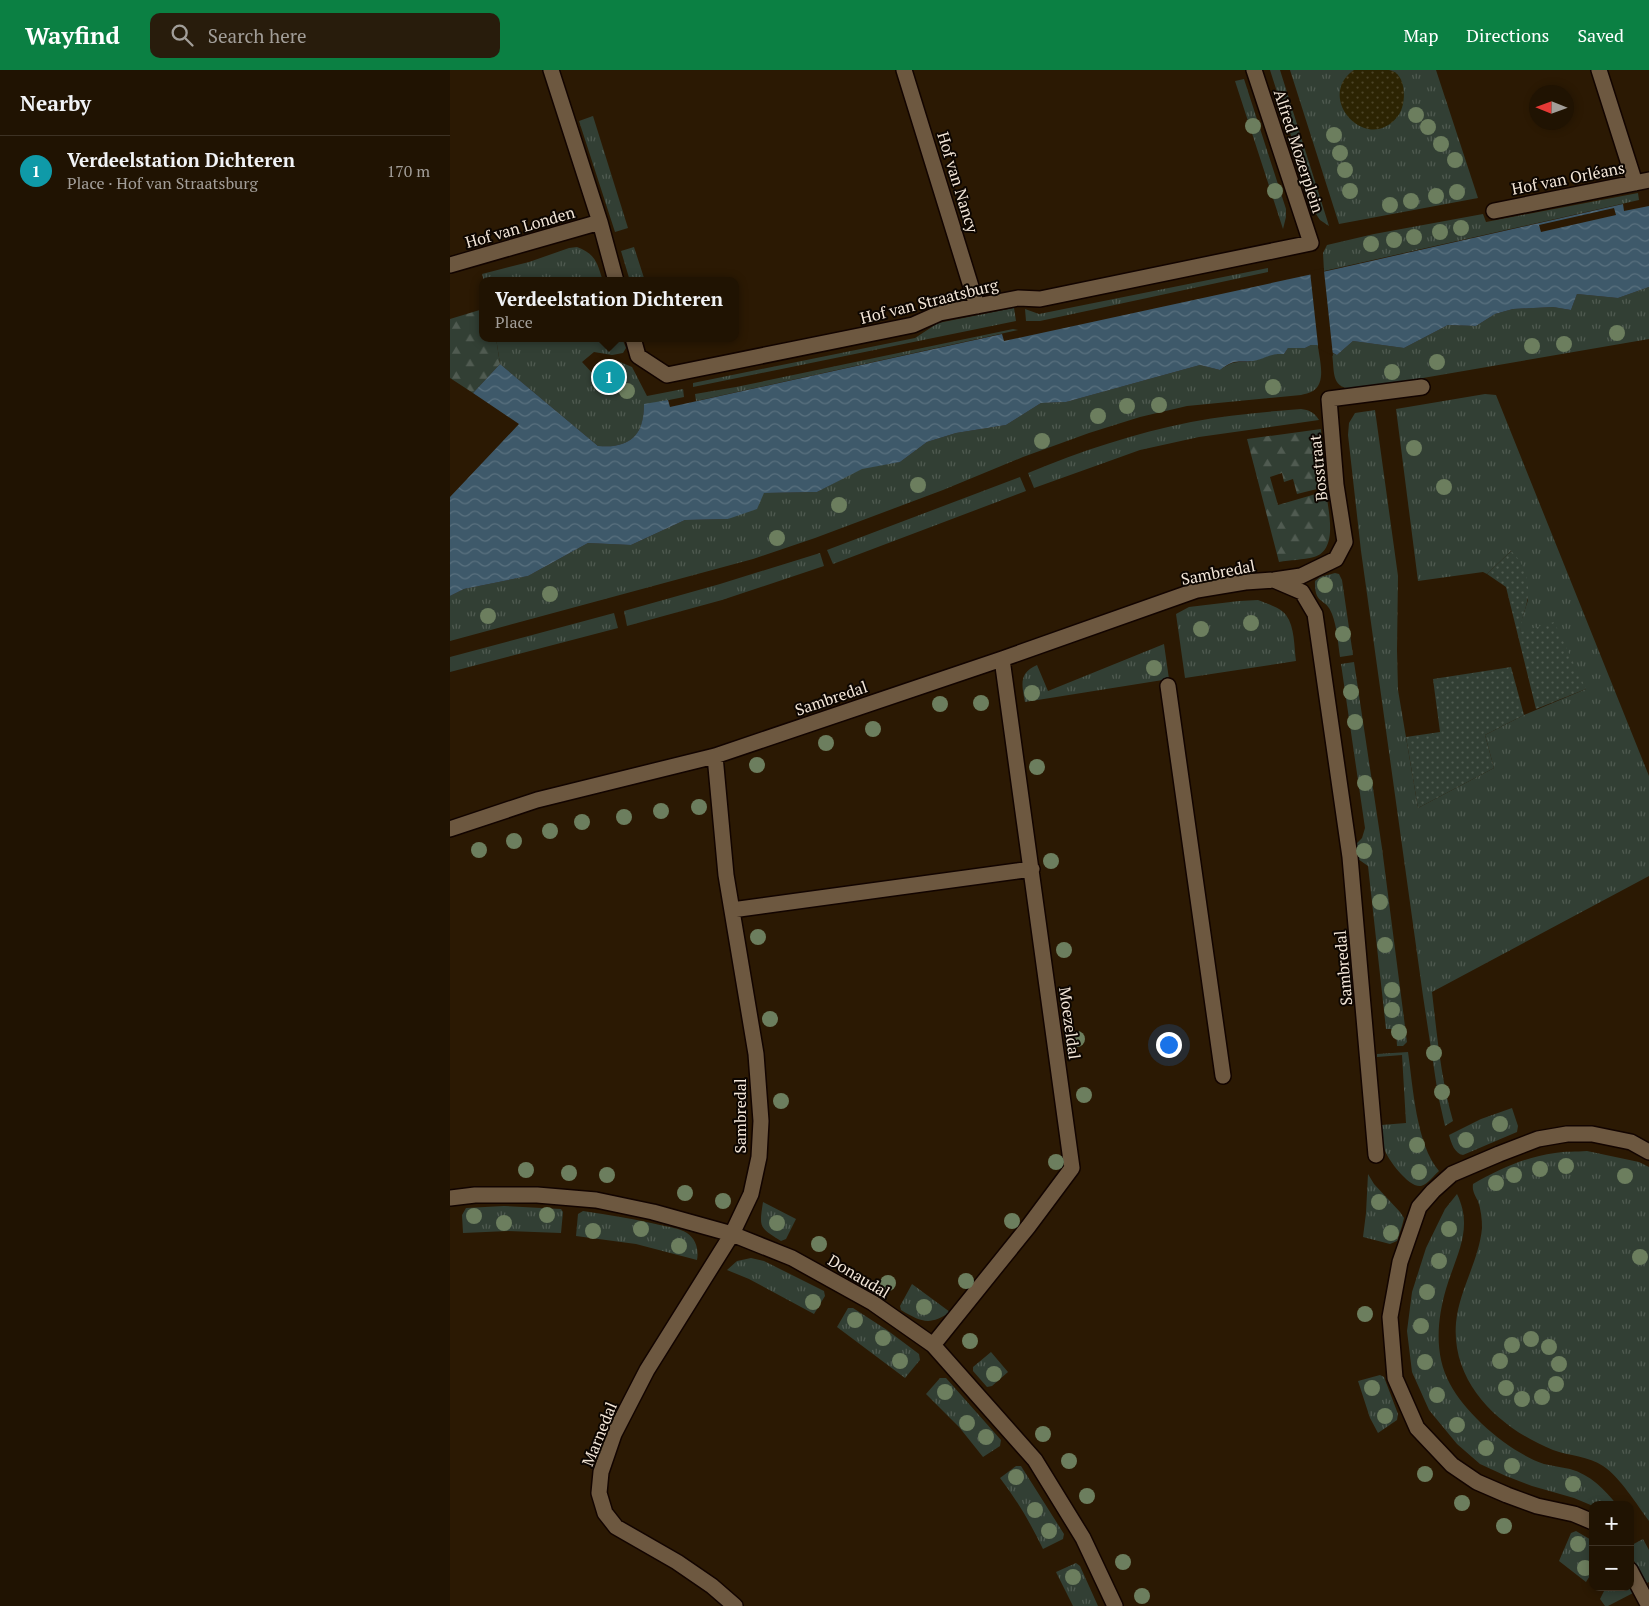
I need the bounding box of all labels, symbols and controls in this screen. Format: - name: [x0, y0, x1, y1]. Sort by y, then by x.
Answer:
- search box: [150, 13, 500, 58]
- text: Wayfind: [25, 19, 120, 51]
- icon: search: [168, 21, 196, 49]
- text: Search here: [208, 23, 307, 48]
- text: Map: [1403, 23, 1438, 47]
- text: Directions: [1466, 23, 1549, 47]
- text: Saved: [1577, 23, 1624, 47]
- north arrow: [1529, 85, 1574, 130]
- street label: Alfred Mozerplein: [1269, 86, 1330, 216]
- text: Nearby: [20, 89, 91, 117]
- street label: Hof van Nancy: [932, 129, 984, 236]
- text: Verdeelstation Dichteren: [67, 147, 295, 172]
- street label: Hof van Orléans: [1510, 156, 1627, 200]
- text: 1: [31, 160, 41, 182]
- text: 170 m: [387, 160, 430, 182]
- text: Place · Hof van Straatsburg: [67, 172, 258, 194]
- street label: Hof van Londen: [463, 201, 578, 253]
- street label: Hof van Straatsburg: [858, 273, 1001, 329]
- popup: [479, 277, 739, 342]
- text: Verdeelstation Dichteren: [495, 286, 723, 311]
- text: Place: [495, 311, 533, 333]
- pin: 1: [593, 358, 625, 396]
- street label: Bosstraat: [1304, 434, 1332, 502]
- street label: Sambredal: [1179, 554, 1257, 590]
- street label: Sambredal: [792, 675, 870, 721]
- street label: Sambredal: [1329, 929, 1357, 1006]
- street label: Moezeldal: [1054, 985, 1086, 1061]
- your location: [1156, 1032, 1182, 1058]
- street label: Sambredal: [729, 1078, 751, 1154]
- street label: Donaudal: [824, 1249, 894, 1303]
- street label: Marnedal: [576, 1398, 622, 1469]
- map controls: [1589, 1501, 1634, 1591]
- button: +: [1589, 1501, 1634, 1546]
- button: −: [1589, 1546, 1634, 1591]

